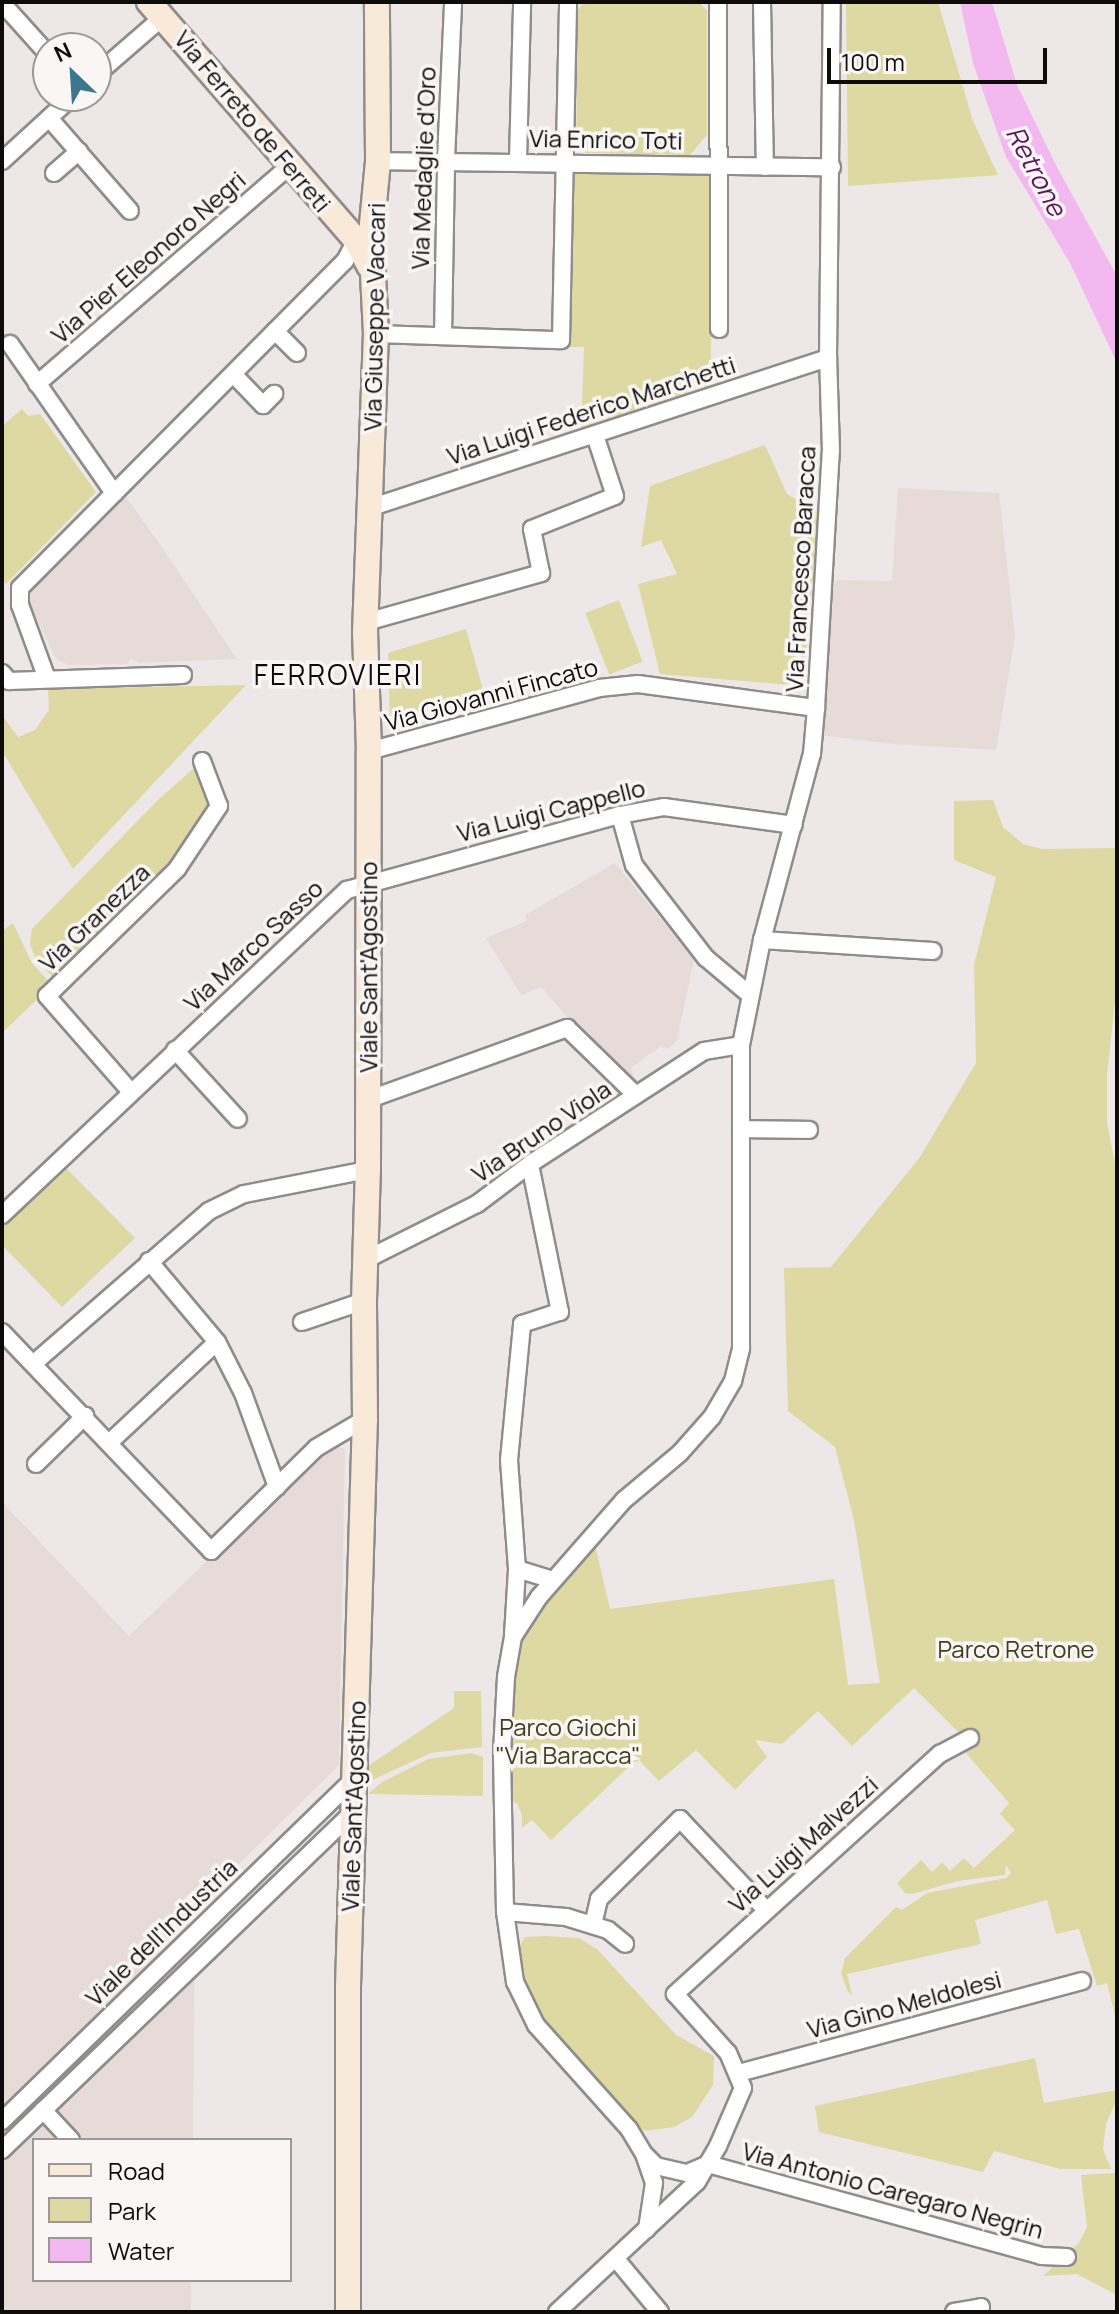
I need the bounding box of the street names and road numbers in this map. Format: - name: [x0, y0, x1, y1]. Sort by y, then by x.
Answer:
- street label: Via Ferreto de Ferreti: [169, 24, 337, 218]
- street label: Via Medaglie d'Oro: [405, 66, 441, 270]
- street label: Via Enrico Toti: [529, 123, 683, 155]
- street label: Via Pier Eleonoro Negri: [45, 165, 251, 349]
- street label: Via Giuseppe Vaccari: [358, 203, 390, 431]
- street label: Via Luigi Federico Marchetti: [443, 350, 739, 470]
- street label: Via Francesco Baracca: [779, 445, 821, 693]
- street label: Via Giovanni Fincato: [381, 652, 601, 736]
- street label: Via Luigi Cappello: [454, 773, 648, 847]
- street label: Via Granezza: [33, 857, 155, 977]
- street label: Viale Sant'Agostino: [354, 861, 382, 1073]
- street label: Via Marco Sasso: [178, 873, 328, 1017]
- street label: Via Bruno Viola: [466, 1074, 616, 1188]
- street label: Viale Sant'Agostino: [335, 1700, 371, 1912]
- street label: Via Luigi Malvezzi: [723, 1770, 883, 1918]
- street label: Viale dell'Industria: [79, 1852, 243, 2012]
- street label: Via Gino Meldolesi: [804, 1964, 1004, 2044]
- street label: Via Antonio Caregaro Negrin: [739, 2136, 1047, 2244]

